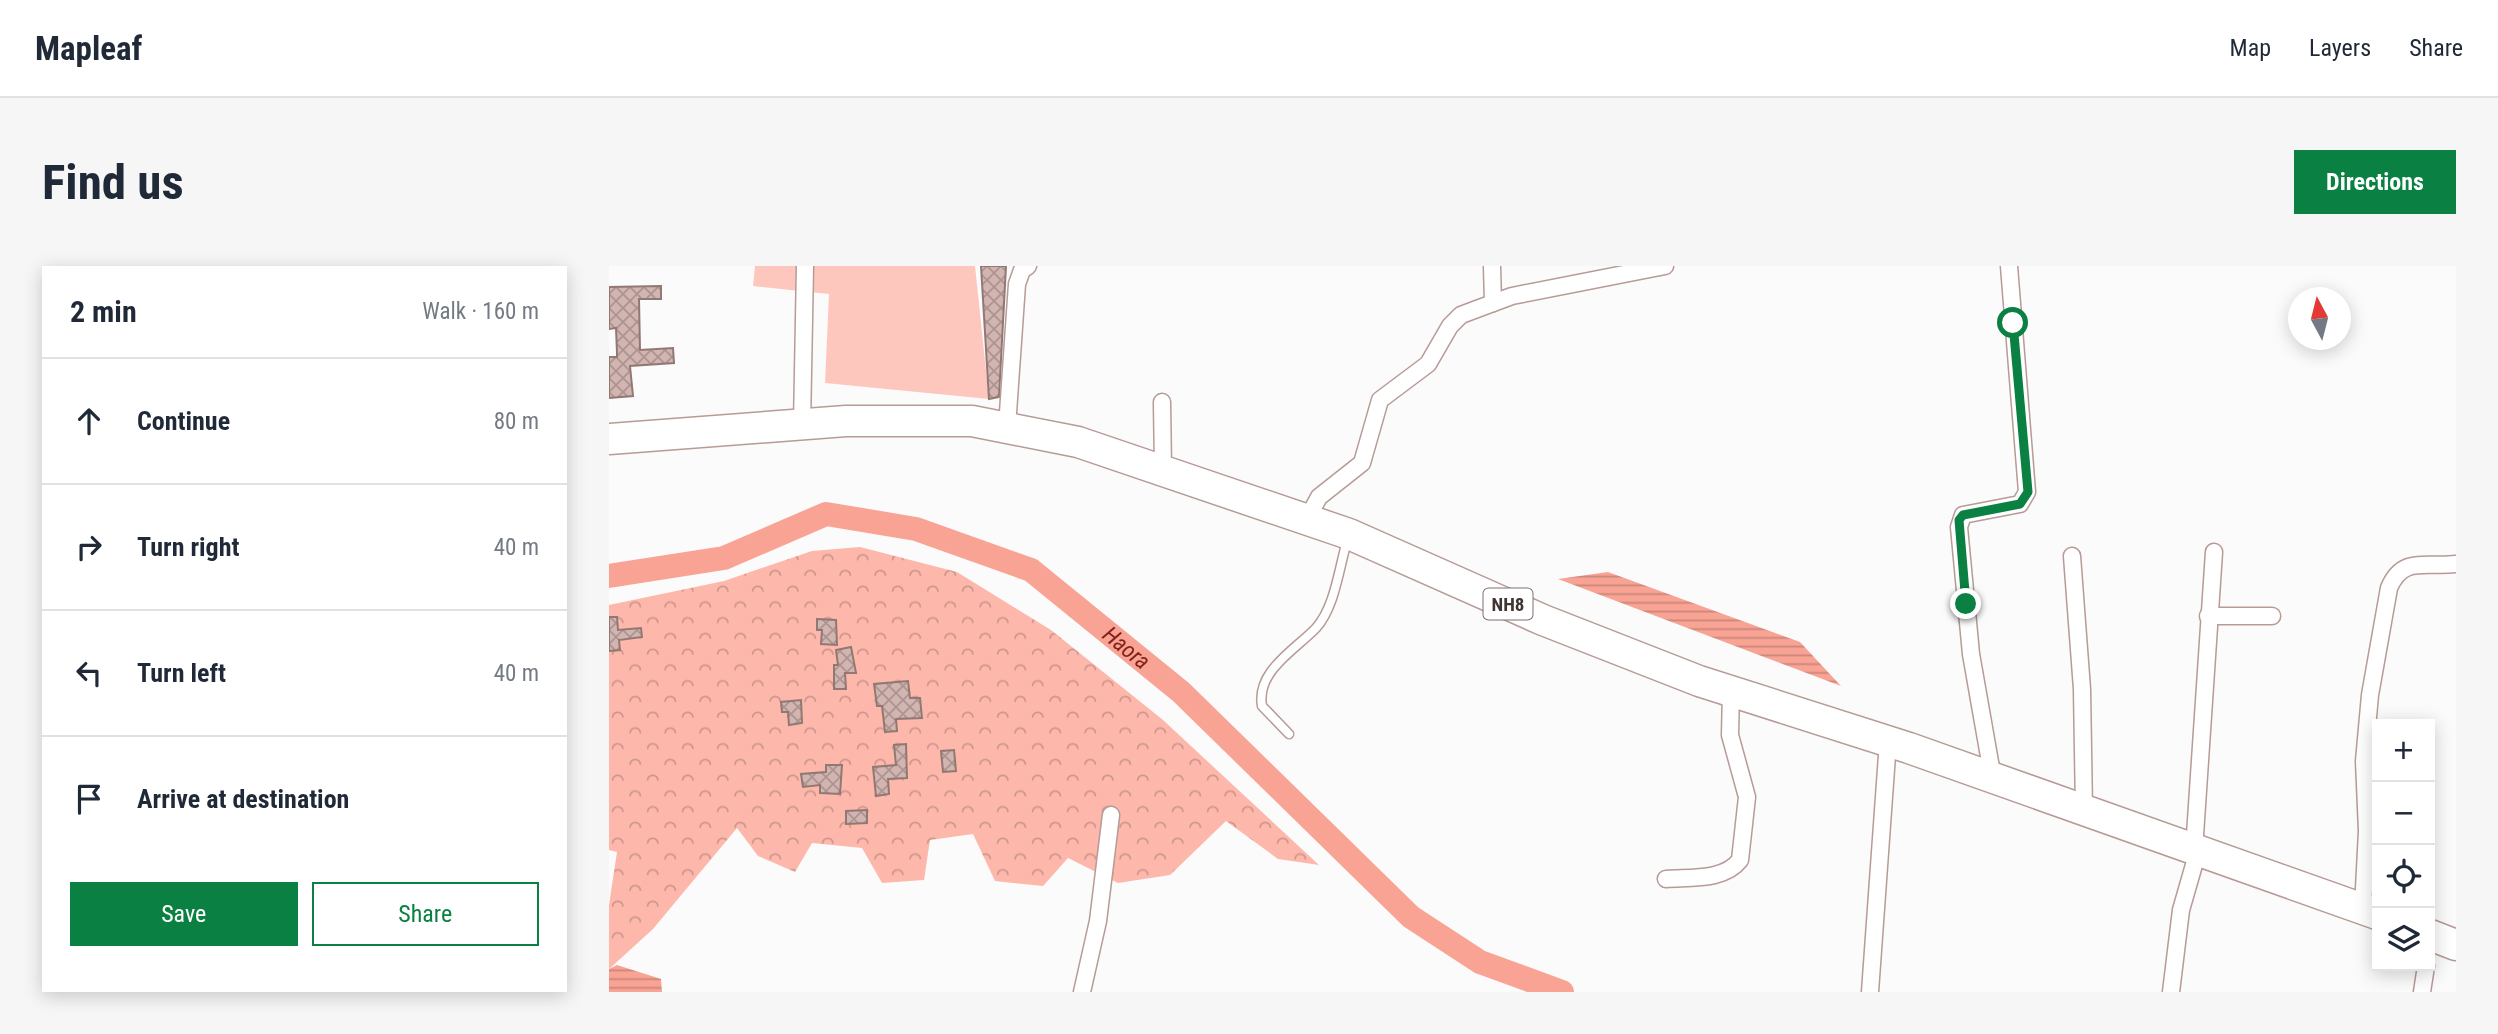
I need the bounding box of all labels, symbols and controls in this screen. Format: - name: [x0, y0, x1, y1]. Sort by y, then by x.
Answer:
- text: Mapleaf: [35, 29, 142, 68]
- text: Map: [2230, 34, 2271, 62]
- text: Layers: [2309, 34, 2371, 62]
- text: Share: [2409, 34, 2463, 62]
- button: Directions: [2294, 150, 2456, 214]
- text: Find us: [42, 154, 184, 211]
- north arrow: [2288, 287, 2351, 350]
- text: 2 min: [70, 294, 137, 329]
- text: Walk · 160 m: [422, 298, 539, 325]
- route start: [1997, 307, 2028, 338]
- icon: ahead: [70, 402, 108, 440]
- text: Continue: [137, 406, 230, 436]
- text: 80 m: [494, 408, 539, 435]
- icon: right: [70, 528, 108, 566]
- text: Turn right: [137, 532, 239, 562]
- text: 40 m: [494, 534, 539, 561]
- road number: NH8: [1483, 588, 1532, 620]
- route end: [1950, 588, 1981, 619]
- water label: Haora: [1098, 621, 1156, 675]
- icon: left: [70, 654, 108, 692]
- text: Turn left: [137, 658, 226, 688]
- text: 40 m: [494, 660, 539, 687]
- map controls: [2372, 719, 2435, 971]
- button: +: [2372, 719, 2435, 782]
- icon: arrive: [70, 780, 108, 818]
- button: −: [2372, 782, 2435, 845]
- text: Arrive at destination: [137, 784, 349, 814]
- button: locate: [2372, 845, 2435, 908]
- button: Save: [70, 882, 298, 946]
- button: Share: [312, 882, 539, 946]
- button: layers: [2372, 908, 2435, 971]

